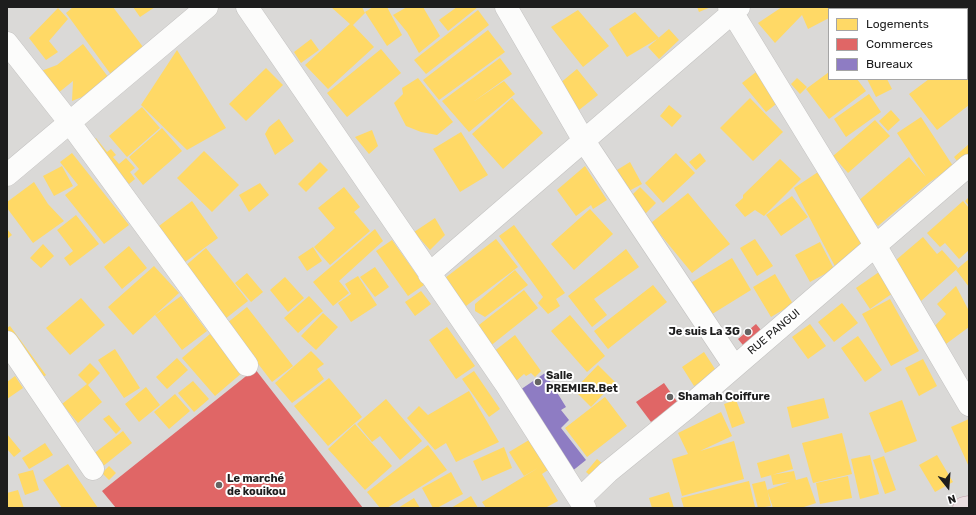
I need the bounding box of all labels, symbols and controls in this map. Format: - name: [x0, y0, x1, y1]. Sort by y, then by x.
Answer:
- legend: [828, 8, 968, 80]
- text: Logements: [866, 17, 929, 31]
- text: Commerces: [866, 37, 933, 51]
- text: Bureaux: [866, 57, 913, 71]
- street label: RUE PANGUI: [745, 306, 803, 358]
- place label: Je suis La 3G: [668, 325, 740, 339]
- marker: Je suis La 3G: [743, 327, 753, 337]
- place label: Salle PREMIER.Bet: [546, 369, 618, 395]
- marker: Salle PREMIER.Bet: [533, 377, 543, 387]
- place label: Shamah Coiffure: [678, 390, 770, 404]
- marker: Shamah Coiffure: [665, 392, 675, 402]
- north arrow: [928, 467, 968, 507]
- place label: Le marché de kouikou: [227, 472, 286, 498]
- marker: Le marché de kouikou: [214, 480, 224, 490]
- text: N: [946, 492, 957, 506]

